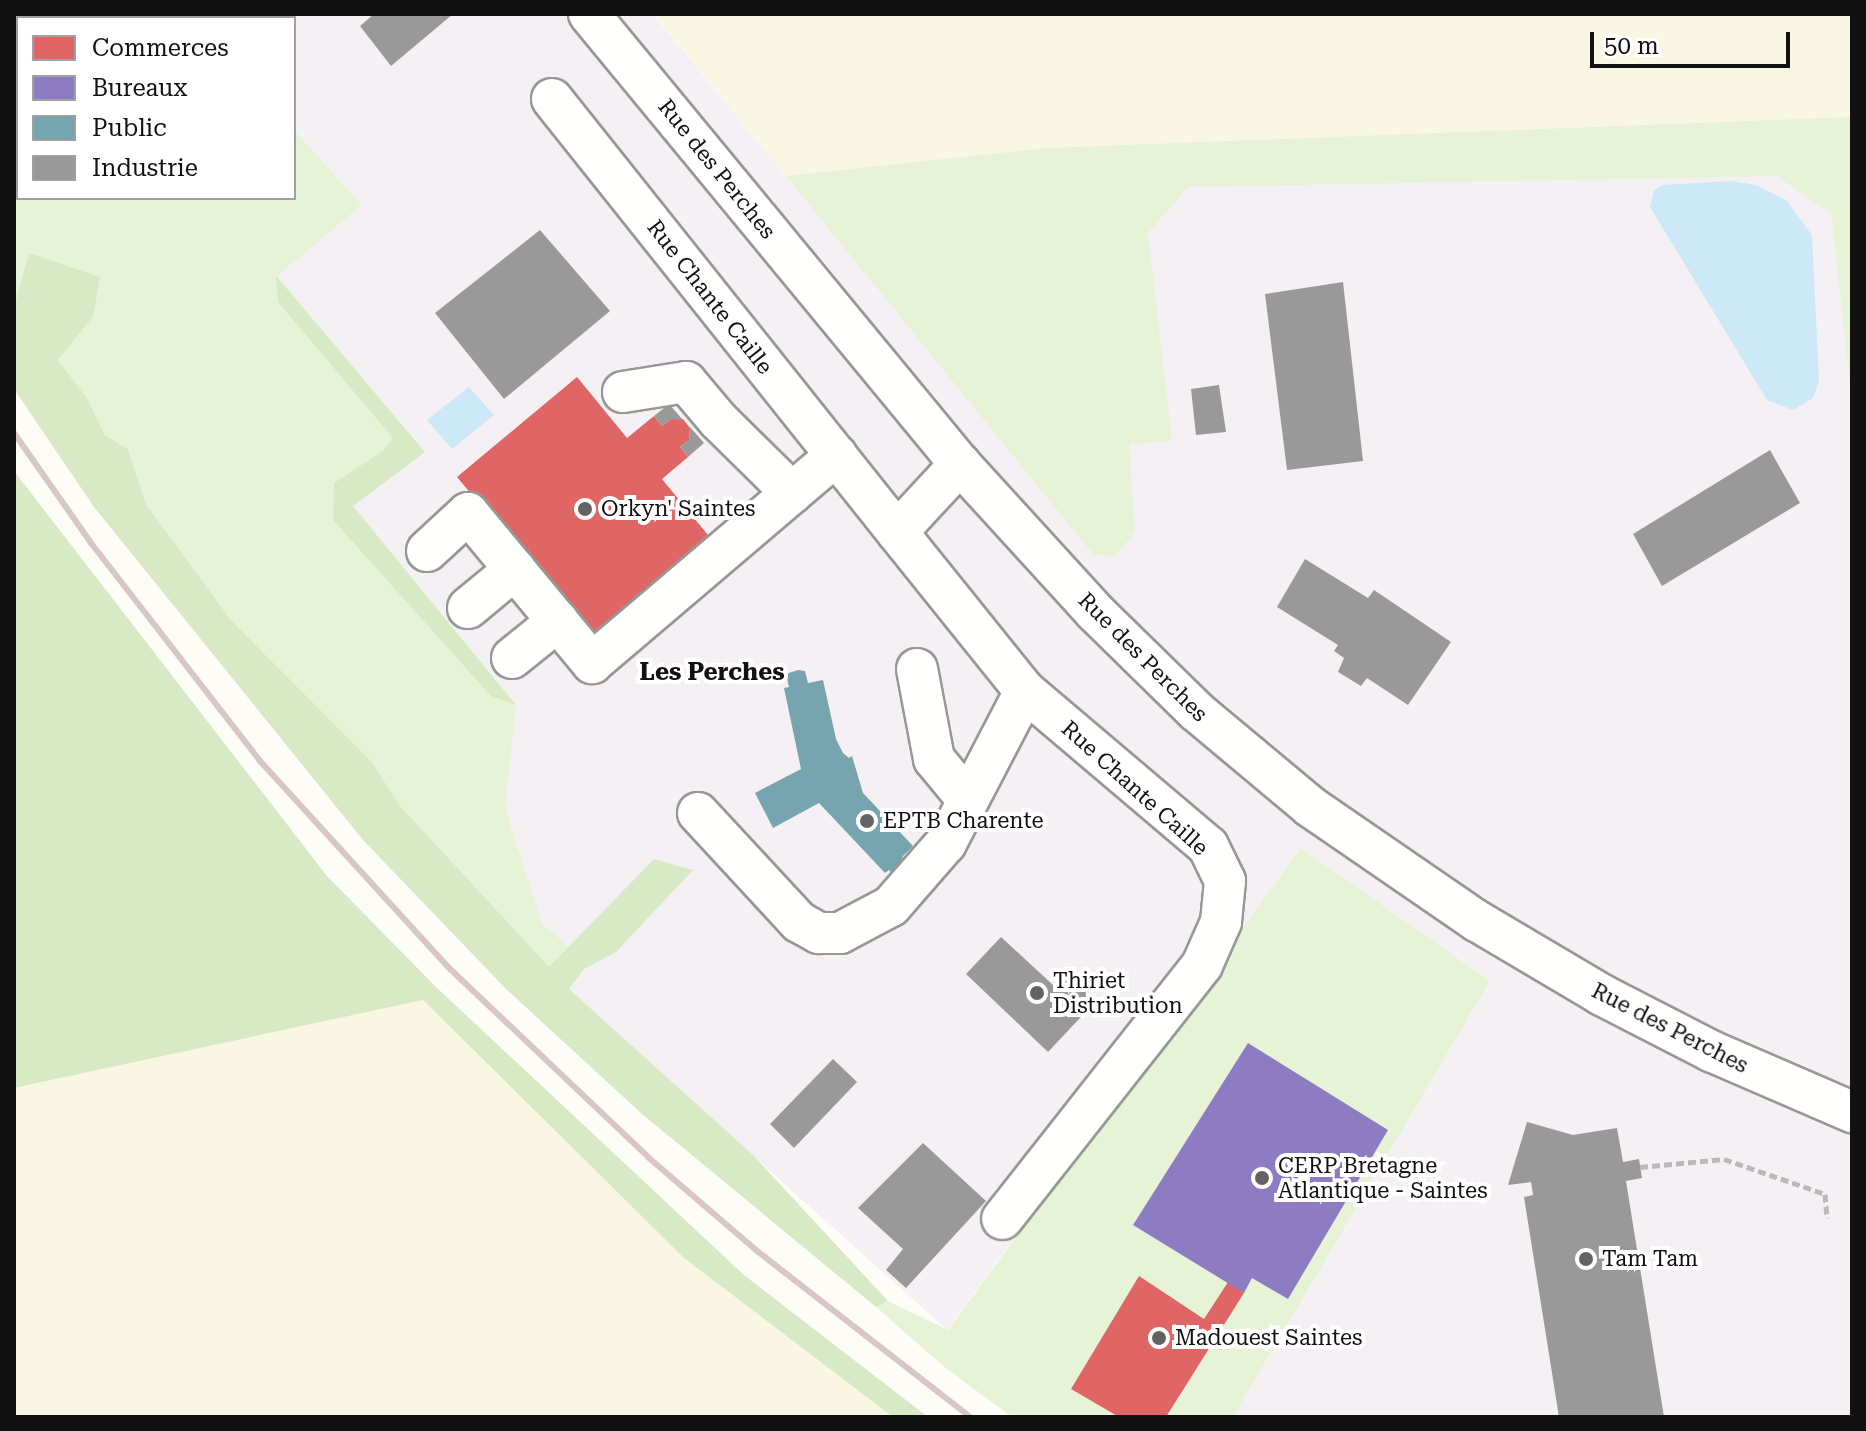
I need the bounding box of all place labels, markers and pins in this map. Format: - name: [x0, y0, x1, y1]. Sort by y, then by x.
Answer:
- place label: Orkyn' Saintes: [601, 496, 755, 522]
- marker: Orkyn' Saintes: [576, 500, 594, 518]
- place label: EPTB Charente: [883, 808, 1044, 834]
- marker: EPTB Charente: [858, 812, 876, 830]
- place label: Thiriet Distribution: [1053, 967, 1183, 1018]
- marker: Thiriet Distribution: [1028, 984, 1046, 1002]
- place label: CERP Bretagne Atlantique - Saintes: [1278, 1152, 1488, 1204]
- marker: CERP Bretagne Atlantique - Saintes: [1253, 1169, 1271, 1187]
- place label: Tam Tam: [1602, 1246, 1698, 1272]
- marker: Tam Tam: [1577, 1250, 1595, 1268]
- place label: Madouest Saintes: [1175, 1325, 1363, 1351]
- marker: Madouest Saintes: [1150, 1329, 1168, 1347]

